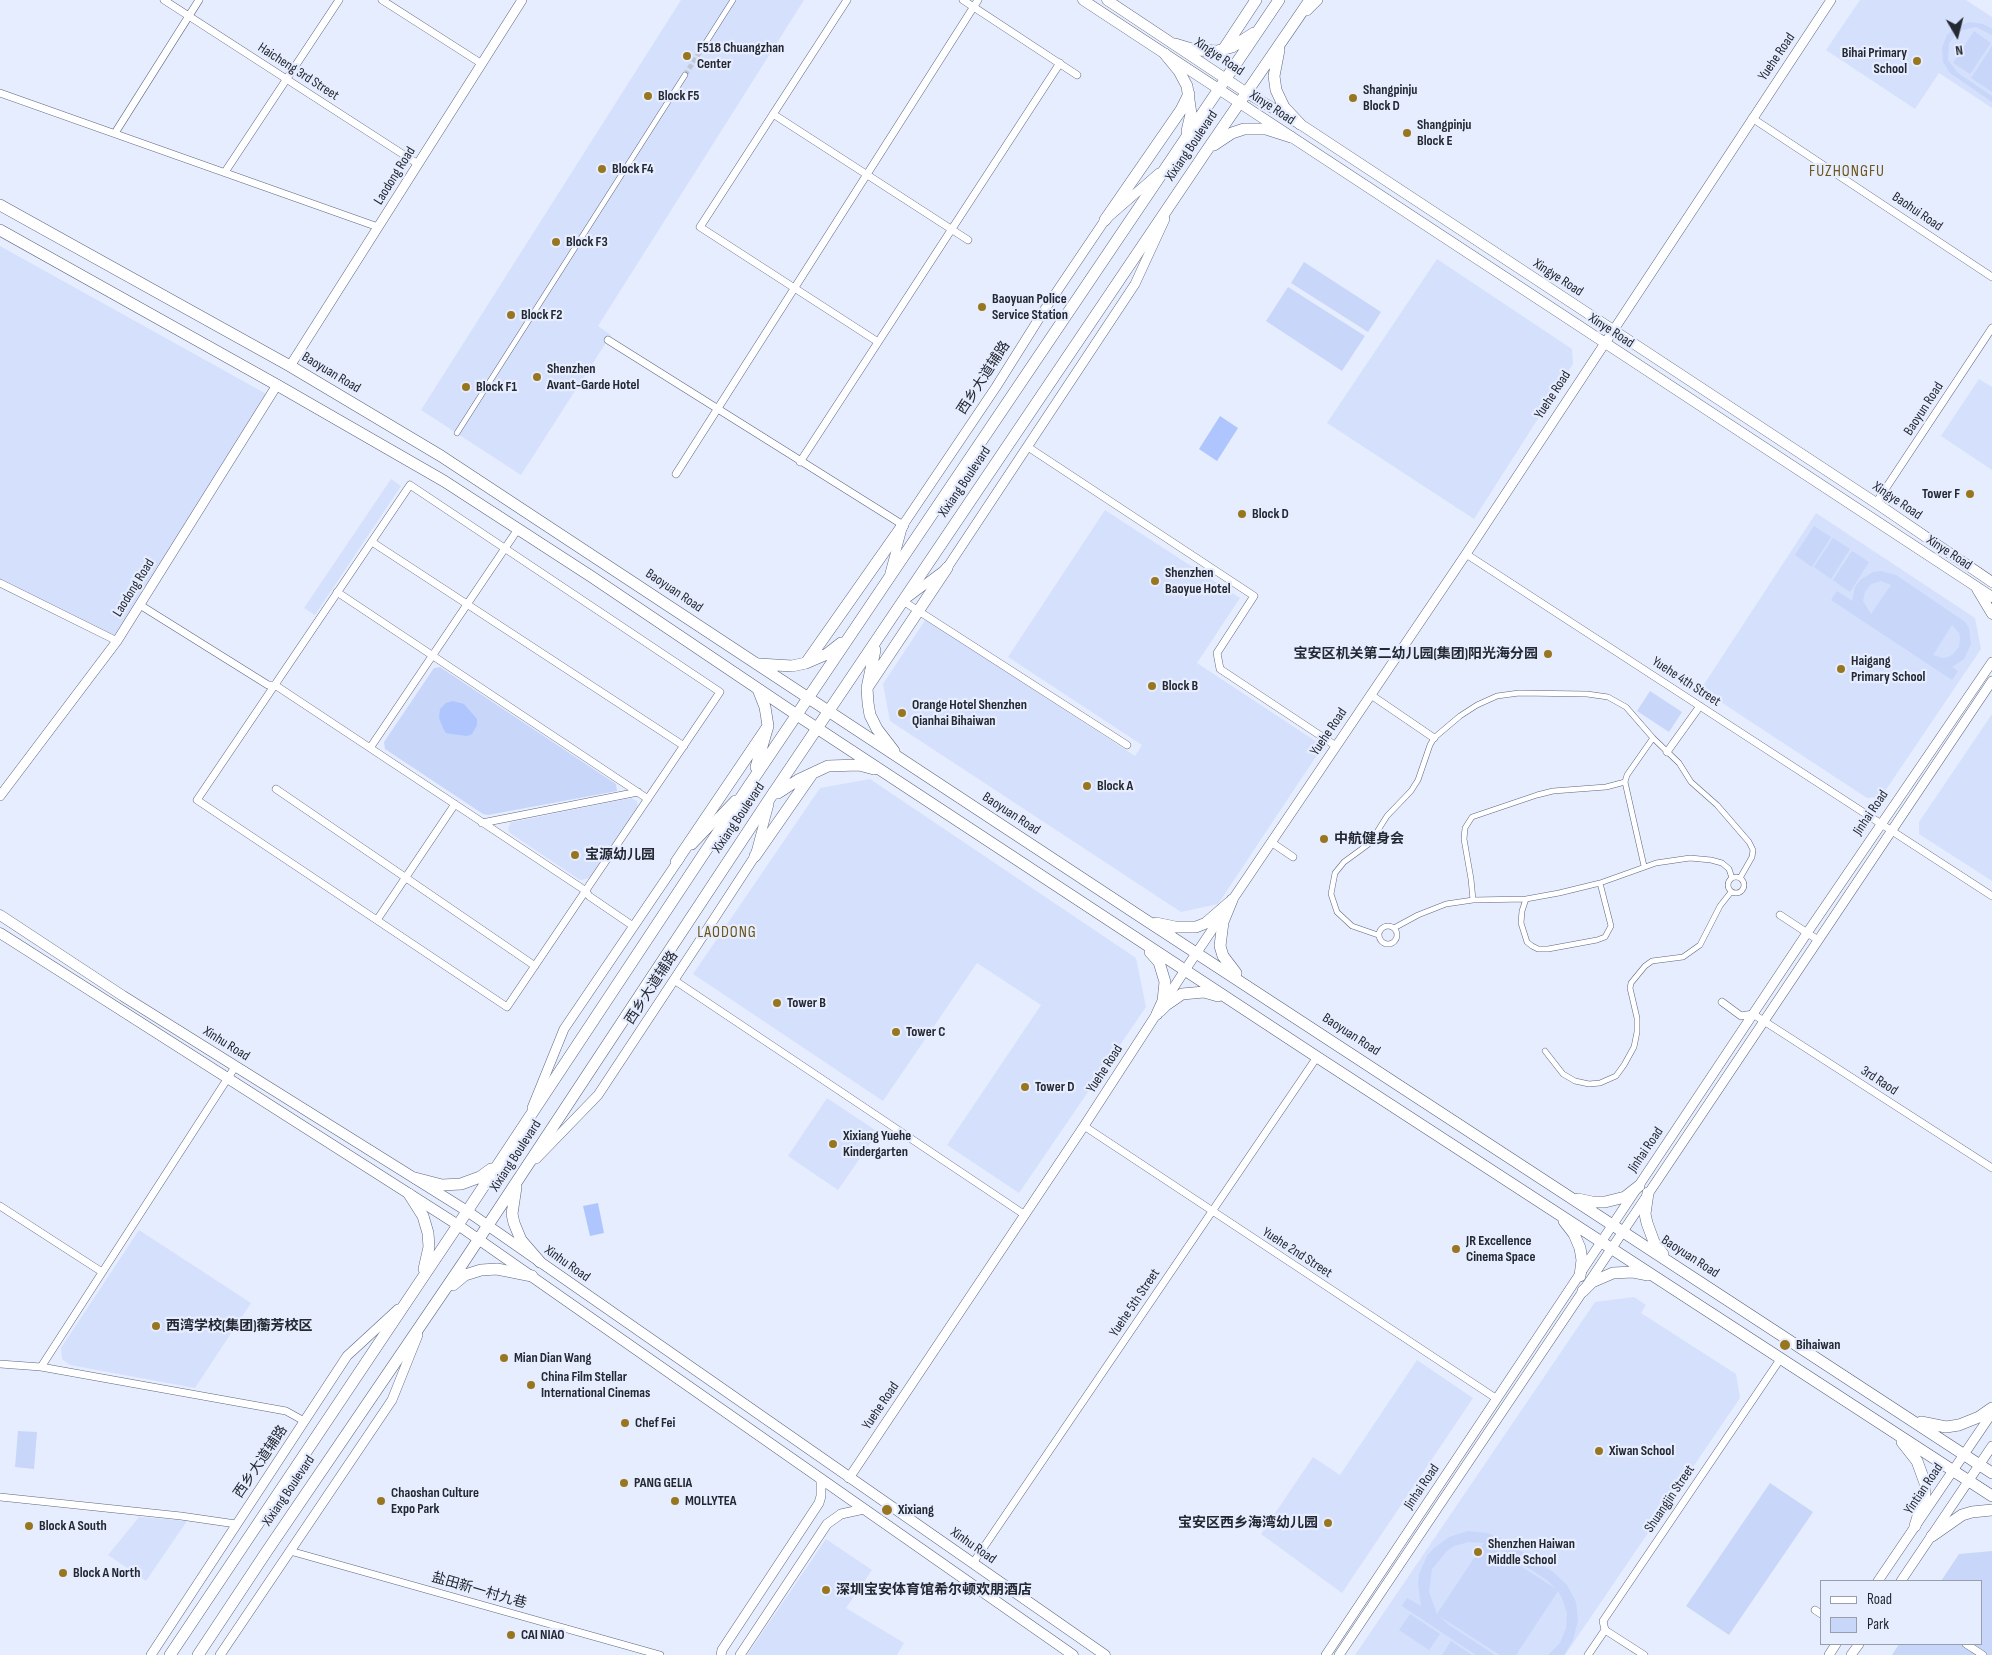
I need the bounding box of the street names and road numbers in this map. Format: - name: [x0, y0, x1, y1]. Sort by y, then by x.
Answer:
- street label: Yuehe Road: [1755, 30, 1799, 84]
- street label: Xingye Road: [1191, 34, 1247, 80]
- street label: Haicheng 3rd Street: [254, 40, 342, 104]
- street label: Xinye Road: [1246, 87, 1298, 129]
- street label: Xixiang Boulevard: [1162, 107, 1222, 185]
- street label: Laodong Road: [371, 144, 419, 208]
- street label: Baohui Road: [1888, 189, 1946, 235]
- street label: Xingye Road: [1530, 256, 1586, 300]
- street label: Xinye Road: [1585, 310, 1637, 352]
- street label: 西乡大道辅路: [954, 338, 1014, 418]
- street label: Baoyuan Road: [299, 349, 363, 397]
- street label: Yuehe Road: [1531, 368, 1575, 422]
- street label: Baoyun Road: [1901, 379, 1947, 439]
- street label: Xixiang Boulevard: [935, 443, 995, 521]
- street label: Xingye Road: [1869, 478, 1925, 524]
- street label: Xinye Road: [1923, 532, 1975, 574]
- street label: Laodong Road: [110, 556, 158, 620]
- street label: Baoyuan Road: [642, 566, 706, 616]
- street label: Yuehe 4th Street: [1649, 654, 1723, 710]
- street label: Yuehe Road: [1307, 705, 1351, 759]
- street label: Xixiang Boulevard: [709, 779, 769, 857]
- street label: Jinhai Road: [1850, 787, 1892, 839]
- street label: Baoyuan Road: [979, 789, 1043, 839]
- street label: 西乡大道辅路: [622, 948, 682, 1028]
- street label: Baoyuan Road: [1319, 1010, 1383, 1060]
- street label: Xinhu Road: [200, 1023, 252, 1065]
- street label: Yuehe Road: [1083, 1042, 1127, 1096]
- street label: 3rd Raod: [1857, 1063, 1901, 1099]
- street label: Xixiang Boulevard: [487, 1117, 545, 1195]
- street label: Jinhai Road: [1625, 1124, 1667, 1176]
- street label: Yuehe 2nd Street: [1259, 1224, 1335, 1282]
- street label: Baoyuan Road: [1658, 1232, 1722, 1282]
- street label: Xinhu Road: [541, 1242, 593, 1286]
- street label: Yuehe 5th Street: [1106, 1266, 1164, 1340]
- street label: Yuehe Road: [859, 1379, 903, 1433]
- street label: 西乡大道辅路: [231, 1422, 291, 1502]
- street label: Xixiang Boulevard: [259, 1452, 319, 1530]
- street label: Yintian Road: [1901, 1460, 1947, 1518]
- street label: Jinhai Road: [1401, 1461, 1443, 1513]
- street label: Shuangjin Street: [1641, 1462, 1699, 1536]
- street label: Xinhu Road: [947, 1524, 999, 1568]
- street label: 盐田新一村九巷: [430, 1569, 528, 1613]

